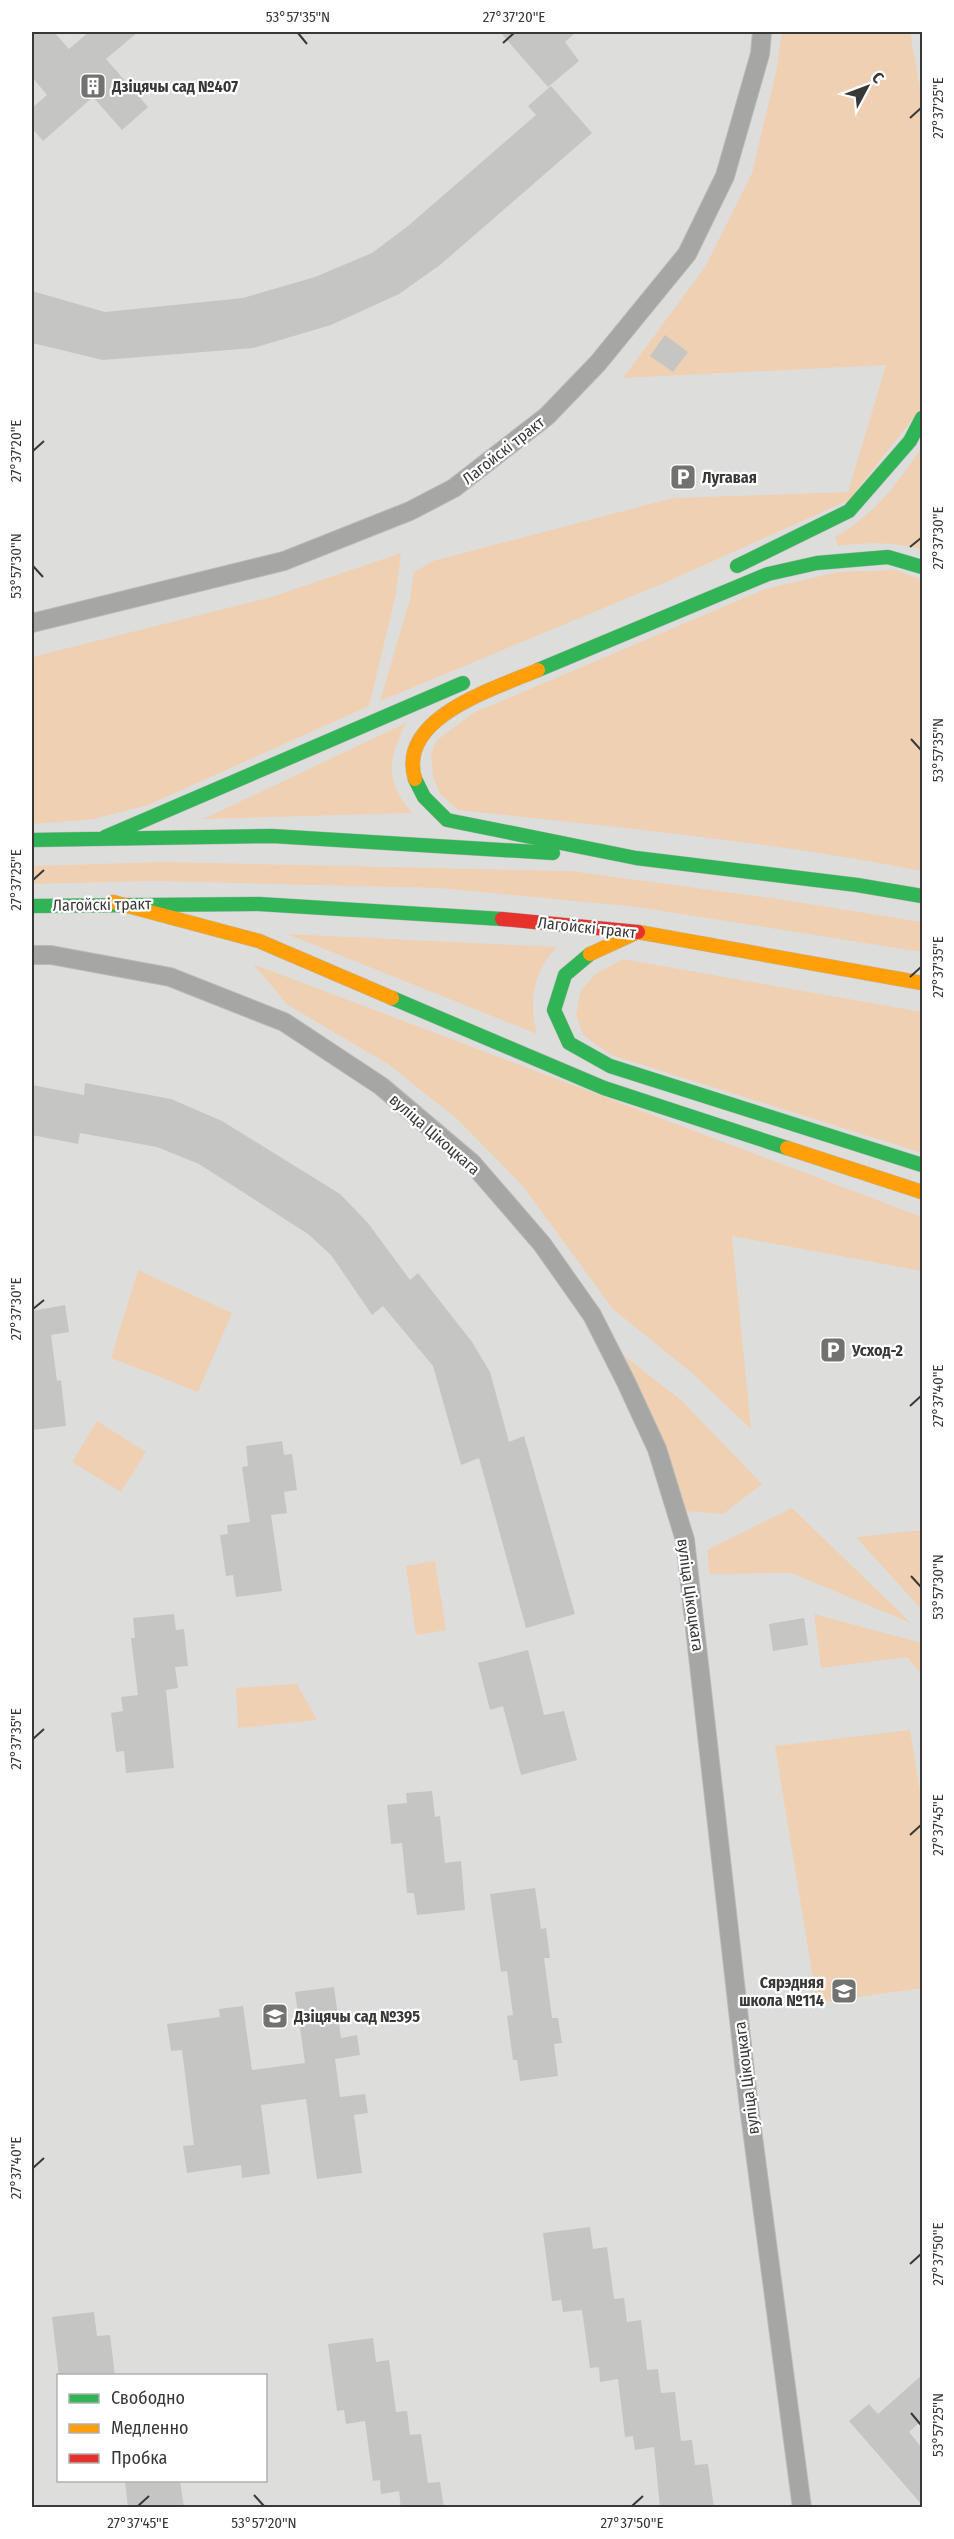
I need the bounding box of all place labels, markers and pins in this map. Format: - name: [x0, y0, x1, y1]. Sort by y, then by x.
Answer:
- building icon: Дзіцячы сад №407: [78, 71, 108, 101]
- place label: Дзіцячы сад №407: [111, 77, 238, 96]
- parking icon: Лугавая: [668, 462, 698, 492]
- place label: Лугавая: [702, 468, 757, 487]
- parking icon: Усход-2: [818, 1335, 848, 1365]
- place label: Усход-2: [851, 1341, 904, 1360]
- place label: Сярэдняя школа №114: [739, 1973, 824, 2010]
- school or university icon: Сярэдняя школа №114: [829, 1976, 859, 2006]
- school or university icon: Дзіцячы сад №395: [260, 2001, 290, 2031]
- place label: Дзіцячы сад №395: [293, 2007, 420, 2026]

